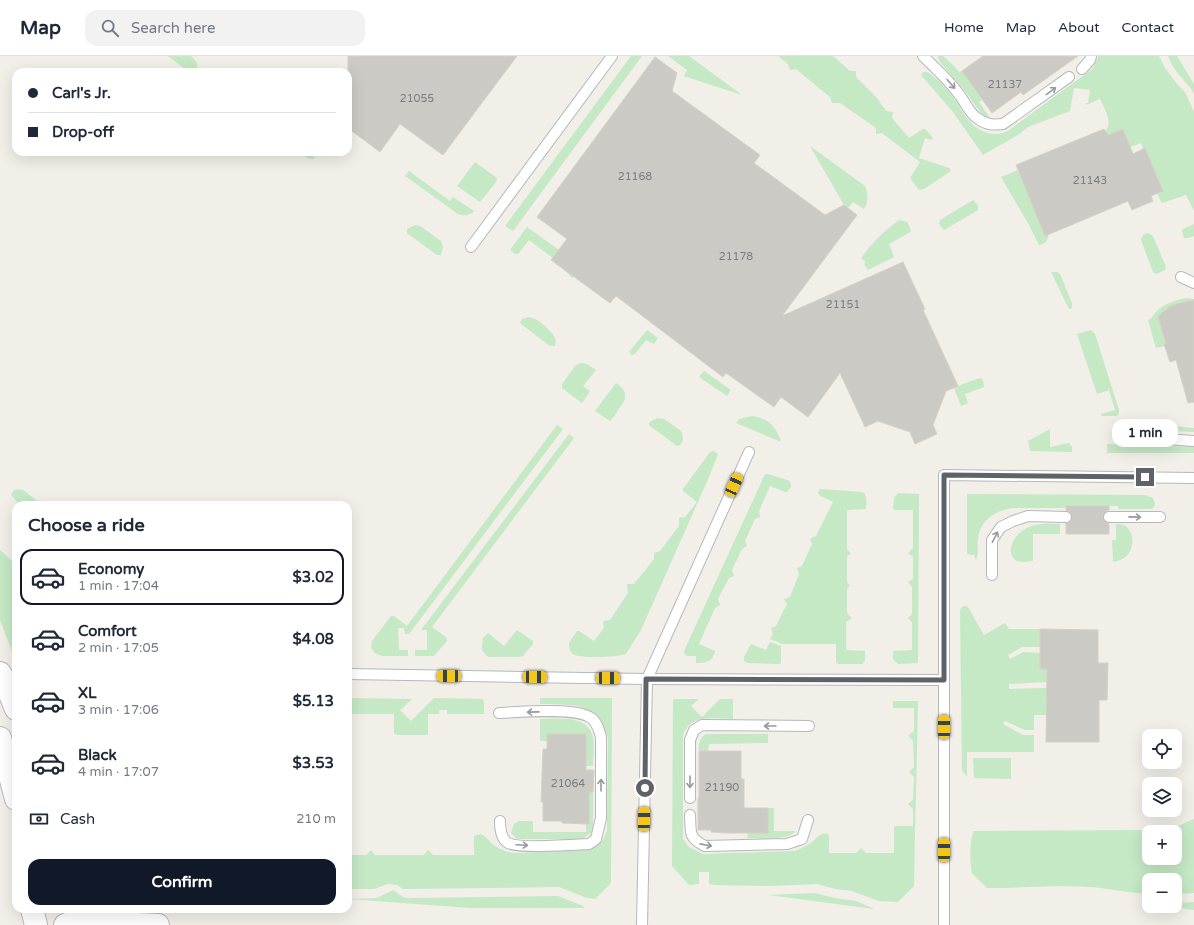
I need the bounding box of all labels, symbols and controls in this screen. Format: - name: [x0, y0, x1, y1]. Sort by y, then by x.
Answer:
- search box: [85, 10, 365, 46]
- text: Map: [20, 17, 61, 39]
- icon: search: [99, 17, 121, 39]
- text: Search here: [131, 19, 215, 37]
- text: Home: [944, 19, 984, 36]
- text: Map: [1006, 19, 1036, 36]
- text: About: [1058, 19, 1100, 36]
- text: Contact: [1122, 19, 1174, 36]
- house number: 21137: [988, 78, 1022, 91]
- one-way arrow: [946, 79, 955, 89]
- text: Carl's Jr.: [52, 84, 111, 102]
- one-way arrow: [1045, 87, 1056, 95]
- house number: 21055: [400, 92, 434, 105]
- text: Drop-off: [52, 123, 114, 141]
- house number: 21168: [618, 170, 652, 183]
- house number: 21143: [1073, 174, 1107, 187]
- house number: 21178: [719, 250, 753, 263]
- house number: 21151: [826, 298, 860, 311]
- callout: 1 min: [1112, 419, 1178, 447]
- text: 1 min: [1128, 425, 1162, 441]
- route end: [1136, 468, 1154, 486]
- car: [724, 472, 744, 498]
- one-way arrow: [1128, 513, 1141, 521]
- text: Choose a ride: [28, 514, 145, 536]
- one-way arrow: [992, 531, 999, 543]
- icon: car: [30, 559, 66, 595]
- text: Economy: [78, 560, 144, 578]
- text: $3.02: [293, 568, 334, 586]
- text: 1 min · 17:04: [78, 578, 159, 594]
- icon: car: [30, 621, 66, 657]
- text: Comfort: [78, 622, 137, 640]
- text: $4.08: [293, 630, 334, 648]
- text: 2 min · 17:05: [78, 640, 159, 656]
- car: [437, 670, 461, 682]
- car: [523, 671, 547, 683]
- car: [596, 672, 620, 684]
- icon: car: [30, 683, 66, 719]
- text: XL: [78, 684, 97, 702]
- text: $5.13: [293, 692, 334, 710]
- text: 3 min · 17:06: [78, 702, 159, 718]
- one-way arrow: [527, 708, 540, 716]
- car: [938, 715, 950, 739]
- one-way arrow: [764, 722, 777, 730]
- map controls: [1142, 729, 1182, 913]
- button: locate: [1142, 729, 1182, 769]
- icon: car: [30, 745, 66, 781]
- text: Black: [78, 746, 117, 764]
- text: $3.53: [293, 754, 334, 772]
- text: 4 min · 17:07: [78, 764, 159, 780]
- one-way arrow: [686, 775, 694, 788]
- house number: 21064: [551, 777, 585, 790]
- button: layers: [1142, 777, 1182, 817]
- one-way arrow: [597, 779, 605, 792]
- route start: [636, 779, 654, 797]
- house number: 21190: [705, 781, 739, 794]
- car: [638, 807, 650, 831]
- icon: cash: [28, 808, 50, 830]
- text: Cash: [60, 810, 95, 828]
- text: 210 m: [296, 811, 336, 827]
- button: +: [1142, 825, 1182, 865]
- car: [938, 838, 950, 862]
- one-way arrow: [699, 841, 712, 849]
- one-way arrow: [515, 842, 528, 849]
- button: Confirm: [28, 859, 336, 905]
- button: −: [1142, 873, 1182, 913]

